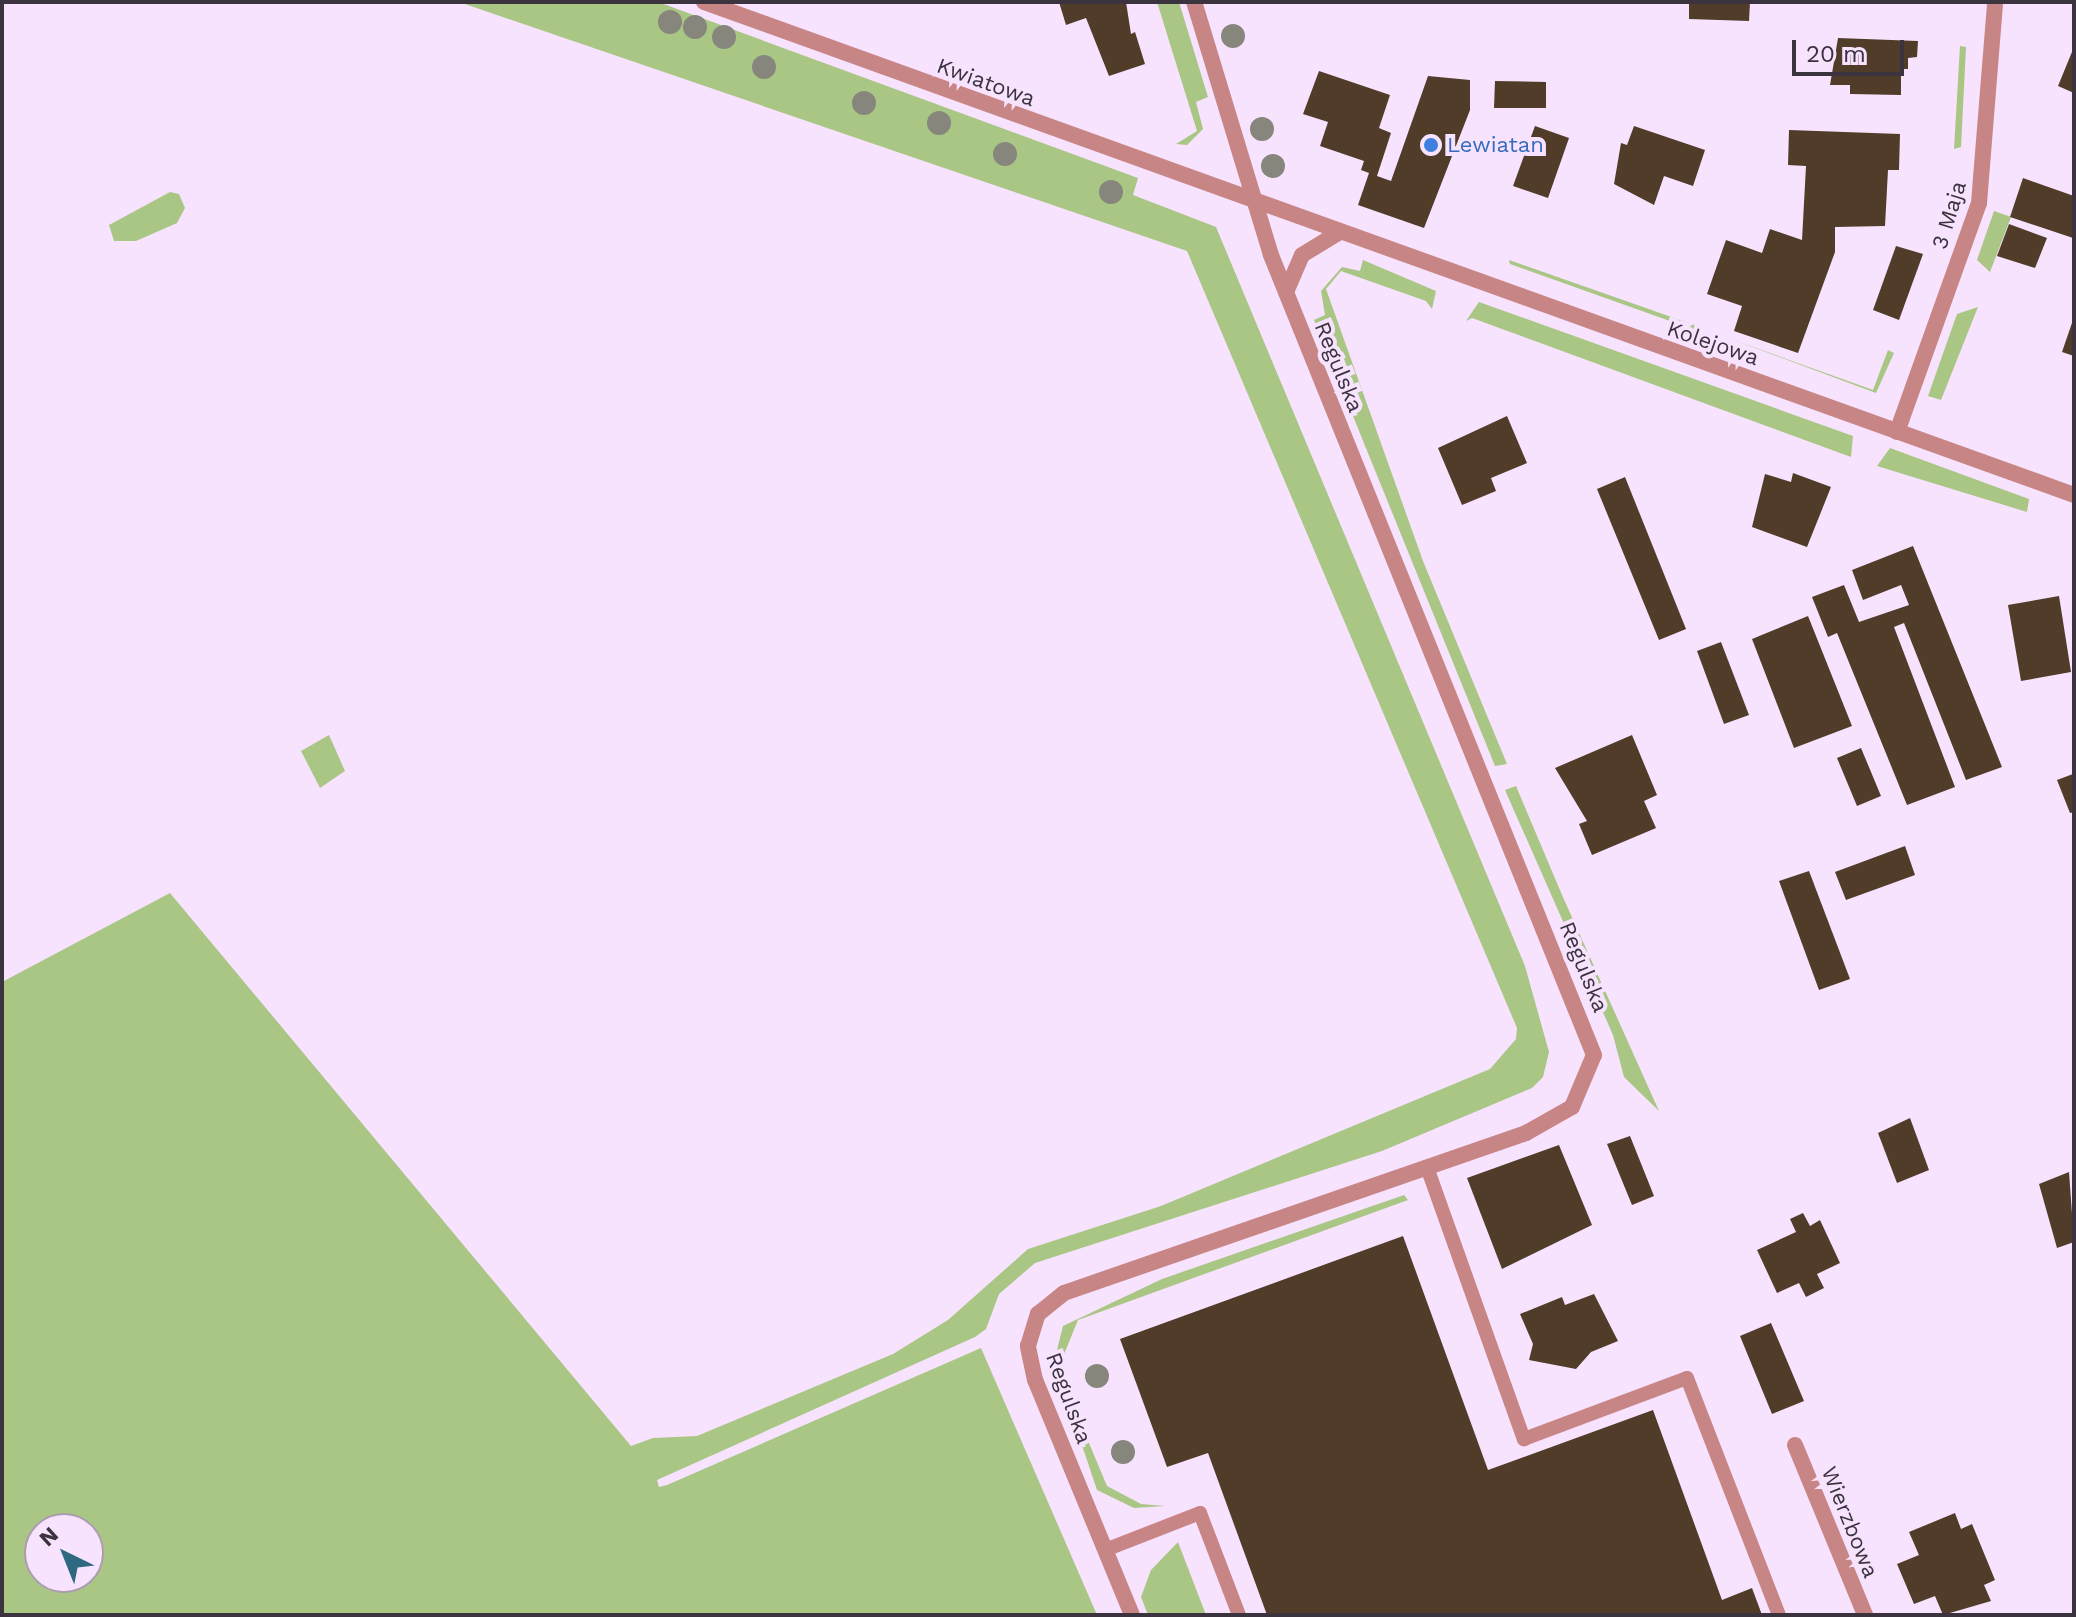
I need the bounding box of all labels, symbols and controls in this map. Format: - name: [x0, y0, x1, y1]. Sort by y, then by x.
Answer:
- scale bar: [1796, 24, 1908, 74]
- text: 20 m: [1806, 40, 1866, 68]
- street label: Kwiatowa: [933, 52, 1039, 112]
- place label: Lewiatan: [1447, 132, 1544, 158]
- marker: Lewiatan: [1422, 136, 1440, 154]
- street label: 3 Maja: [1926, 178, 1972, 252]
- street label: Kolejowa: [1664, 315, 1762, 371]
- street label: Regulska: [1309, 318, 1369, 416]
- street label: Regulska: [1554, 918, 1614, 1016]
- street label: Regulska: [1040, 1349, 1098, 1447]
- street label: Wierzbowa: [1816, 1463, 1884, 1581]
- north arrow: [24, 1513, 104, 1593]
- text: N: [34, 1522, 63, 1551]

